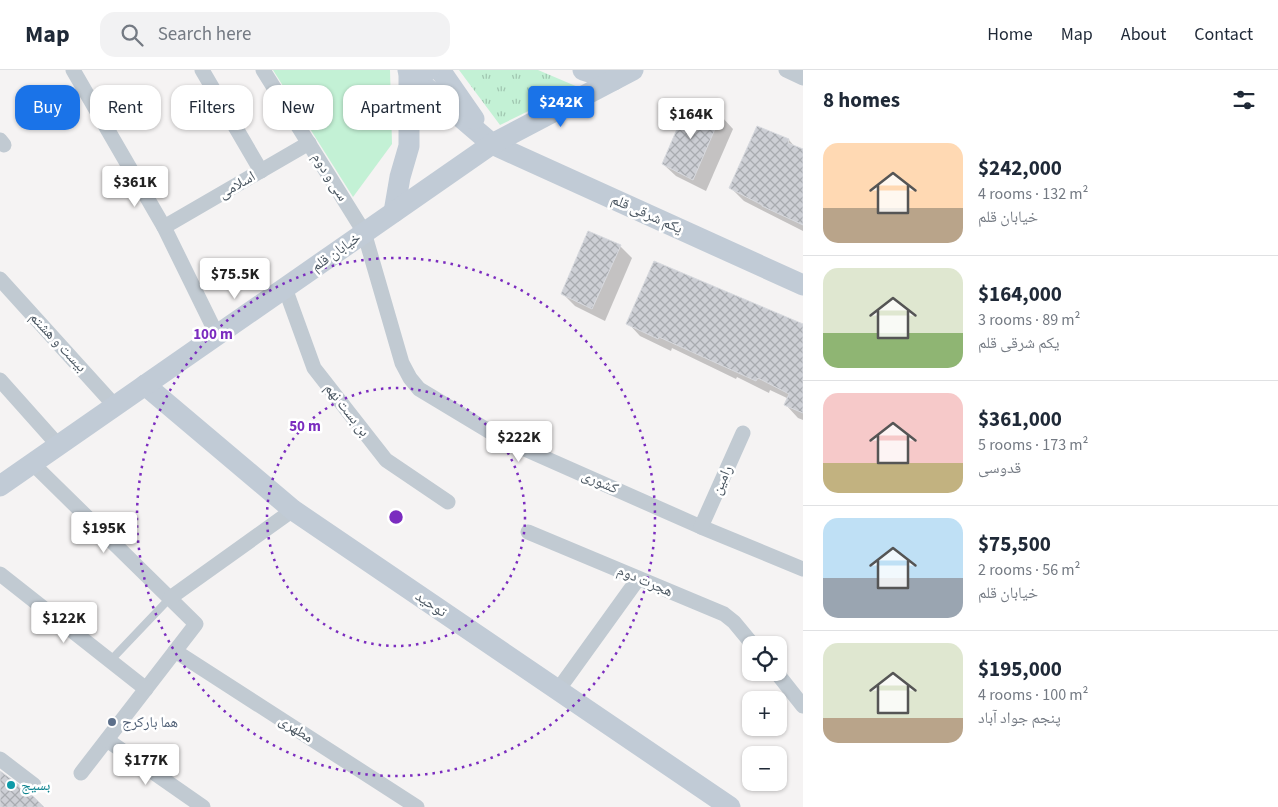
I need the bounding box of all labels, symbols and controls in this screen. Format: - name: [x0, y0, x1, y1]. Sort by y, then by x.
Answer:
- search box: [100, 12, 450, 57]
- text: Map: [25, 17, 70, 52]
- icon: search: [118, 21, 146, 49]
- text: Search here: [158, 21, 251, 48]
- text: Home: [987, 22, 1033, 47]
- text: Map: [1061, 22, 1093, 47]
- text: About: [1121, 22, 1166, 47]
- text: Contact: [1194, 22, 1253, 47]
- chip: Buy: [15, 85, 80, 130]
- chip: Rent: [90, 85, 161, 130]
- chip: Filters: [171, 85, 253, 130]
- chip: New: [263, 85, 333, 130]
- chip: Apartment: [343, 85, 459, 130]
- pin: $242K: [526, 85, 596, 128]
- text: 8 homes: [823, 85, 900, 115]
- icon: filters: [1230, 86, 1258, 114]
- text: $242K: [539, 91, 583, 113]
- pin: $164K: [656, 98, 726, 140]
- text: $164K: [669, 103, 713, 125]
- street label: سی و دوم: [307, 149, 353, 205]
- text: $242,000: [978, 153, 1062, 183]
- icon: home: [863, 163, 923, 223]
- pin: $361K: [100, 166, 170, 208]
- street label: اسلامی: [215, 166, 259, 204]
- text: $361K: [113, 171, 157, 193]
- text: 4 rooms · 132 m²: [978, 183, 1088, 205]
- street label: یکم شرقی قلم: [608, 189, 686, 239]
- text: خیابان قلم: [978, 206, 1038, 228]
- street label: خیابان قلم: [307, 227, 365, 277]
- pin: $75.5K: [194, 258, 276, 300]
- text: $75.5K: [211, 263, 259, 285]
- text: $164,000: [978, 279, 1062, 309]
- icon: home: [863, 288, 923, 348]
- street label: بیست و هشتم: [25, 307, 91, 377]
- text: 3 rooms · 89 m²: [978, 309, 1080, 331]
- text: 100 m: [193, 324, 233, 345]
- text: یکم شرقی قلم: [978, 332, 1059, 354]
- street label: بن بست نهم: [319, 379, 375, 441]
- text: $361,000: [978, 404, 1062, 434]
- icon: home: [863, 413, 923, 473]
- text: 50 m: [289, 416, 321, 437]
- pin: $222K: [484, 420, 554, 463]
- text: $222K: [497, 426, 541, 448]
- text: 5 rooms · 173 m²: [978, 434, 1088, 456]
- text: قدوسی: [978, 457, 1021, 479]
- street label: رامین: [706, 462, 738, 498]
- street label: کشوری: [578, 465, 622, 499]
- centre of rings: [387, 508, 405, 526]
- pin: $195K: [69, 512, 139, 554]
- text: $195K: [82, 517, 126, 539]
- text: $75,500: [978, 529, 1051, 559]
- icon: home: [863, 538, 923, 598]
- text: 2 rooms · 56 m²: [978, 559, 1080, 581]
- street label: هجرت دوم: [614, 560, 676, 602]
- text: خیابان قلم: [978, 582, 1038, 604]
- street label: توحید: [411, 586, 452, 623]
- pin: $122K: [29, 602, 99, 644]
- text: $122K: [42, 607, 86, 629]
- map controls: [742, 636, 787, 791]
- button: locate: [742, 636, 787, 681]
- text: $195,000: [978, 654, 1062, 684]
- icon: home: [863, 663, 923, 723]
- text: 4 rooms · 100 m²: [978, 684, 1088, 706]
- button: +: [742, 691, 787, 736]
- text: پنجم جواد آباد: [978, 707, 1061, 729]
- street label: مطهری: [275, 710, 317, 748]
- place label: هما بارکرج: [122, 712, 178, 733]
- marker: هما بارکرج: [106, 716, 118, 728]
- pin: $177K: [111, 744, 181, 786]
- button: −: [742, 746, 787, 791]
- text: $177K: [124, 749, 168, 771]
- place label: بسیج: [21, 775, 50, 796]
- marker: بسیج: [5, 779, 17, 791]

